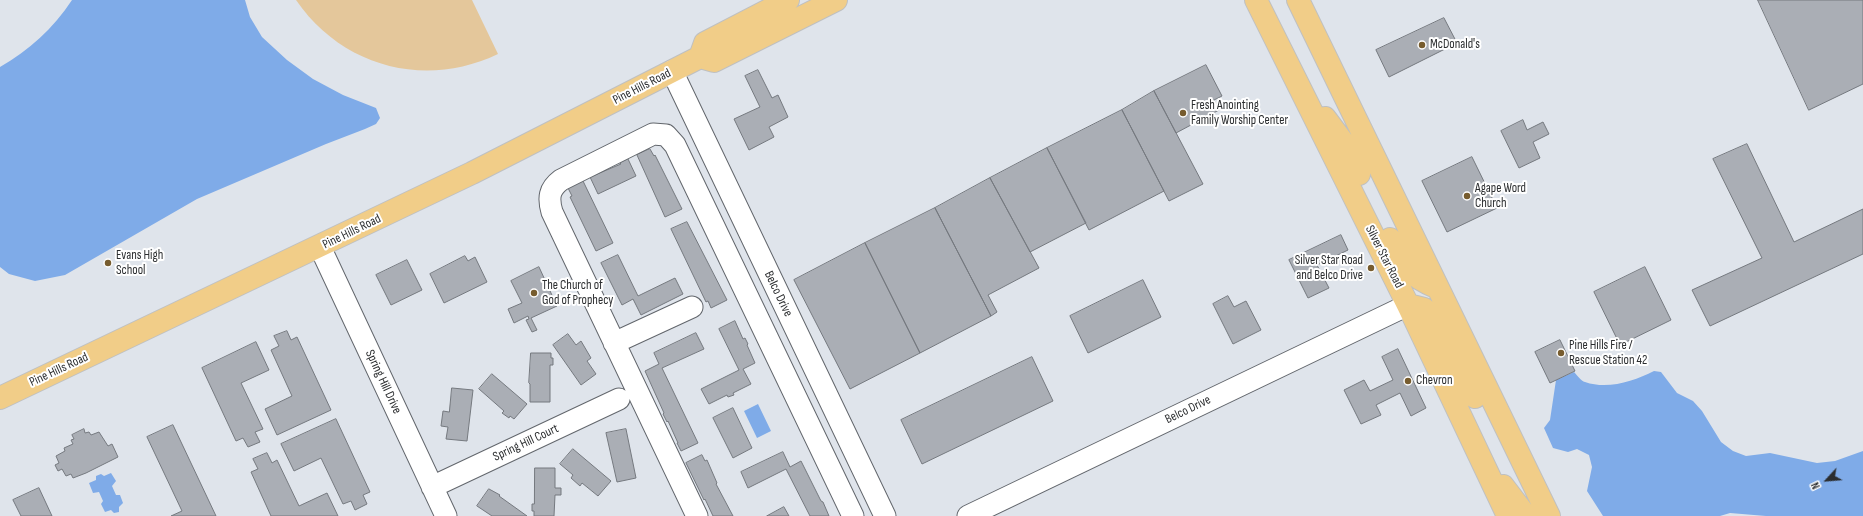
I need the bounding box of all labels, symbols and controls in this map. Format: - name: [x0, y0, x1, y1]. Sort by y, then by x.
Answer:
- place label: McDonald's: [1430, 37, 1480, 53]
- marker: McDonald's: [1417, 40, 1427, 50]
- street label: Pine Hills Road: [610, 66, 674, 108]
- place label: Fresh Anointing Family Worship Center: [1191, 98, 1288, 129]
- marker: Fresh Anointing Family Worship Center: [1178, 108, 1188, 118]
- place label: Agape Word Church: [1475, 181, 1526, 212]
- marker: Agape Word Church: [1462, 191, 1472, 201]
- street label: Pine Hills Road: [320, 211, 384, 253]
- street label: Silver Star Road: [1362, 223, 1406, 291]
- place label: Evans High School: [116, 248, 163, 279]
- place label: Silver Star Road and Belco Drive: [1295, 253, 1363, 284]
- marker: Evans High School: [103, 258, 113, 268]
- marker: Silver Star Road and Belco Drive: [1366, 263, 1376, 273]
- street label: Belco Drive: [760, 269, 796, 319]
- place label: The Church of God of Prophecy: [542, 278, 613, 309]
- marker: The Church of God of Prophecy: [529, 288, 539, 298]
- place label: Pine Hills Fire / Rescue Station 42: [1569, 338, 1647, 369]
- street label: Spring Hill Drive: [361, 348, 405, 416]
- marker: Pine Hills Fire / Rescue Station 42: [1556, 348, 1566, 358]
- street label: Pine Hills Road: [27, 350, 91, 390]
- place label: Chevron: [1416, 373, 1453, 389]
- marker: Chevron: [1403, 376, 1413, 386]
- street label: Belco Drive: [1163, 392, 1213, 428]
- street label: Spring Hill Court: [491, 421, 561, 465]
- north arrow: [1807, 460, 1847, 500]
- text: N: [1809, 480, 1823, 491]

